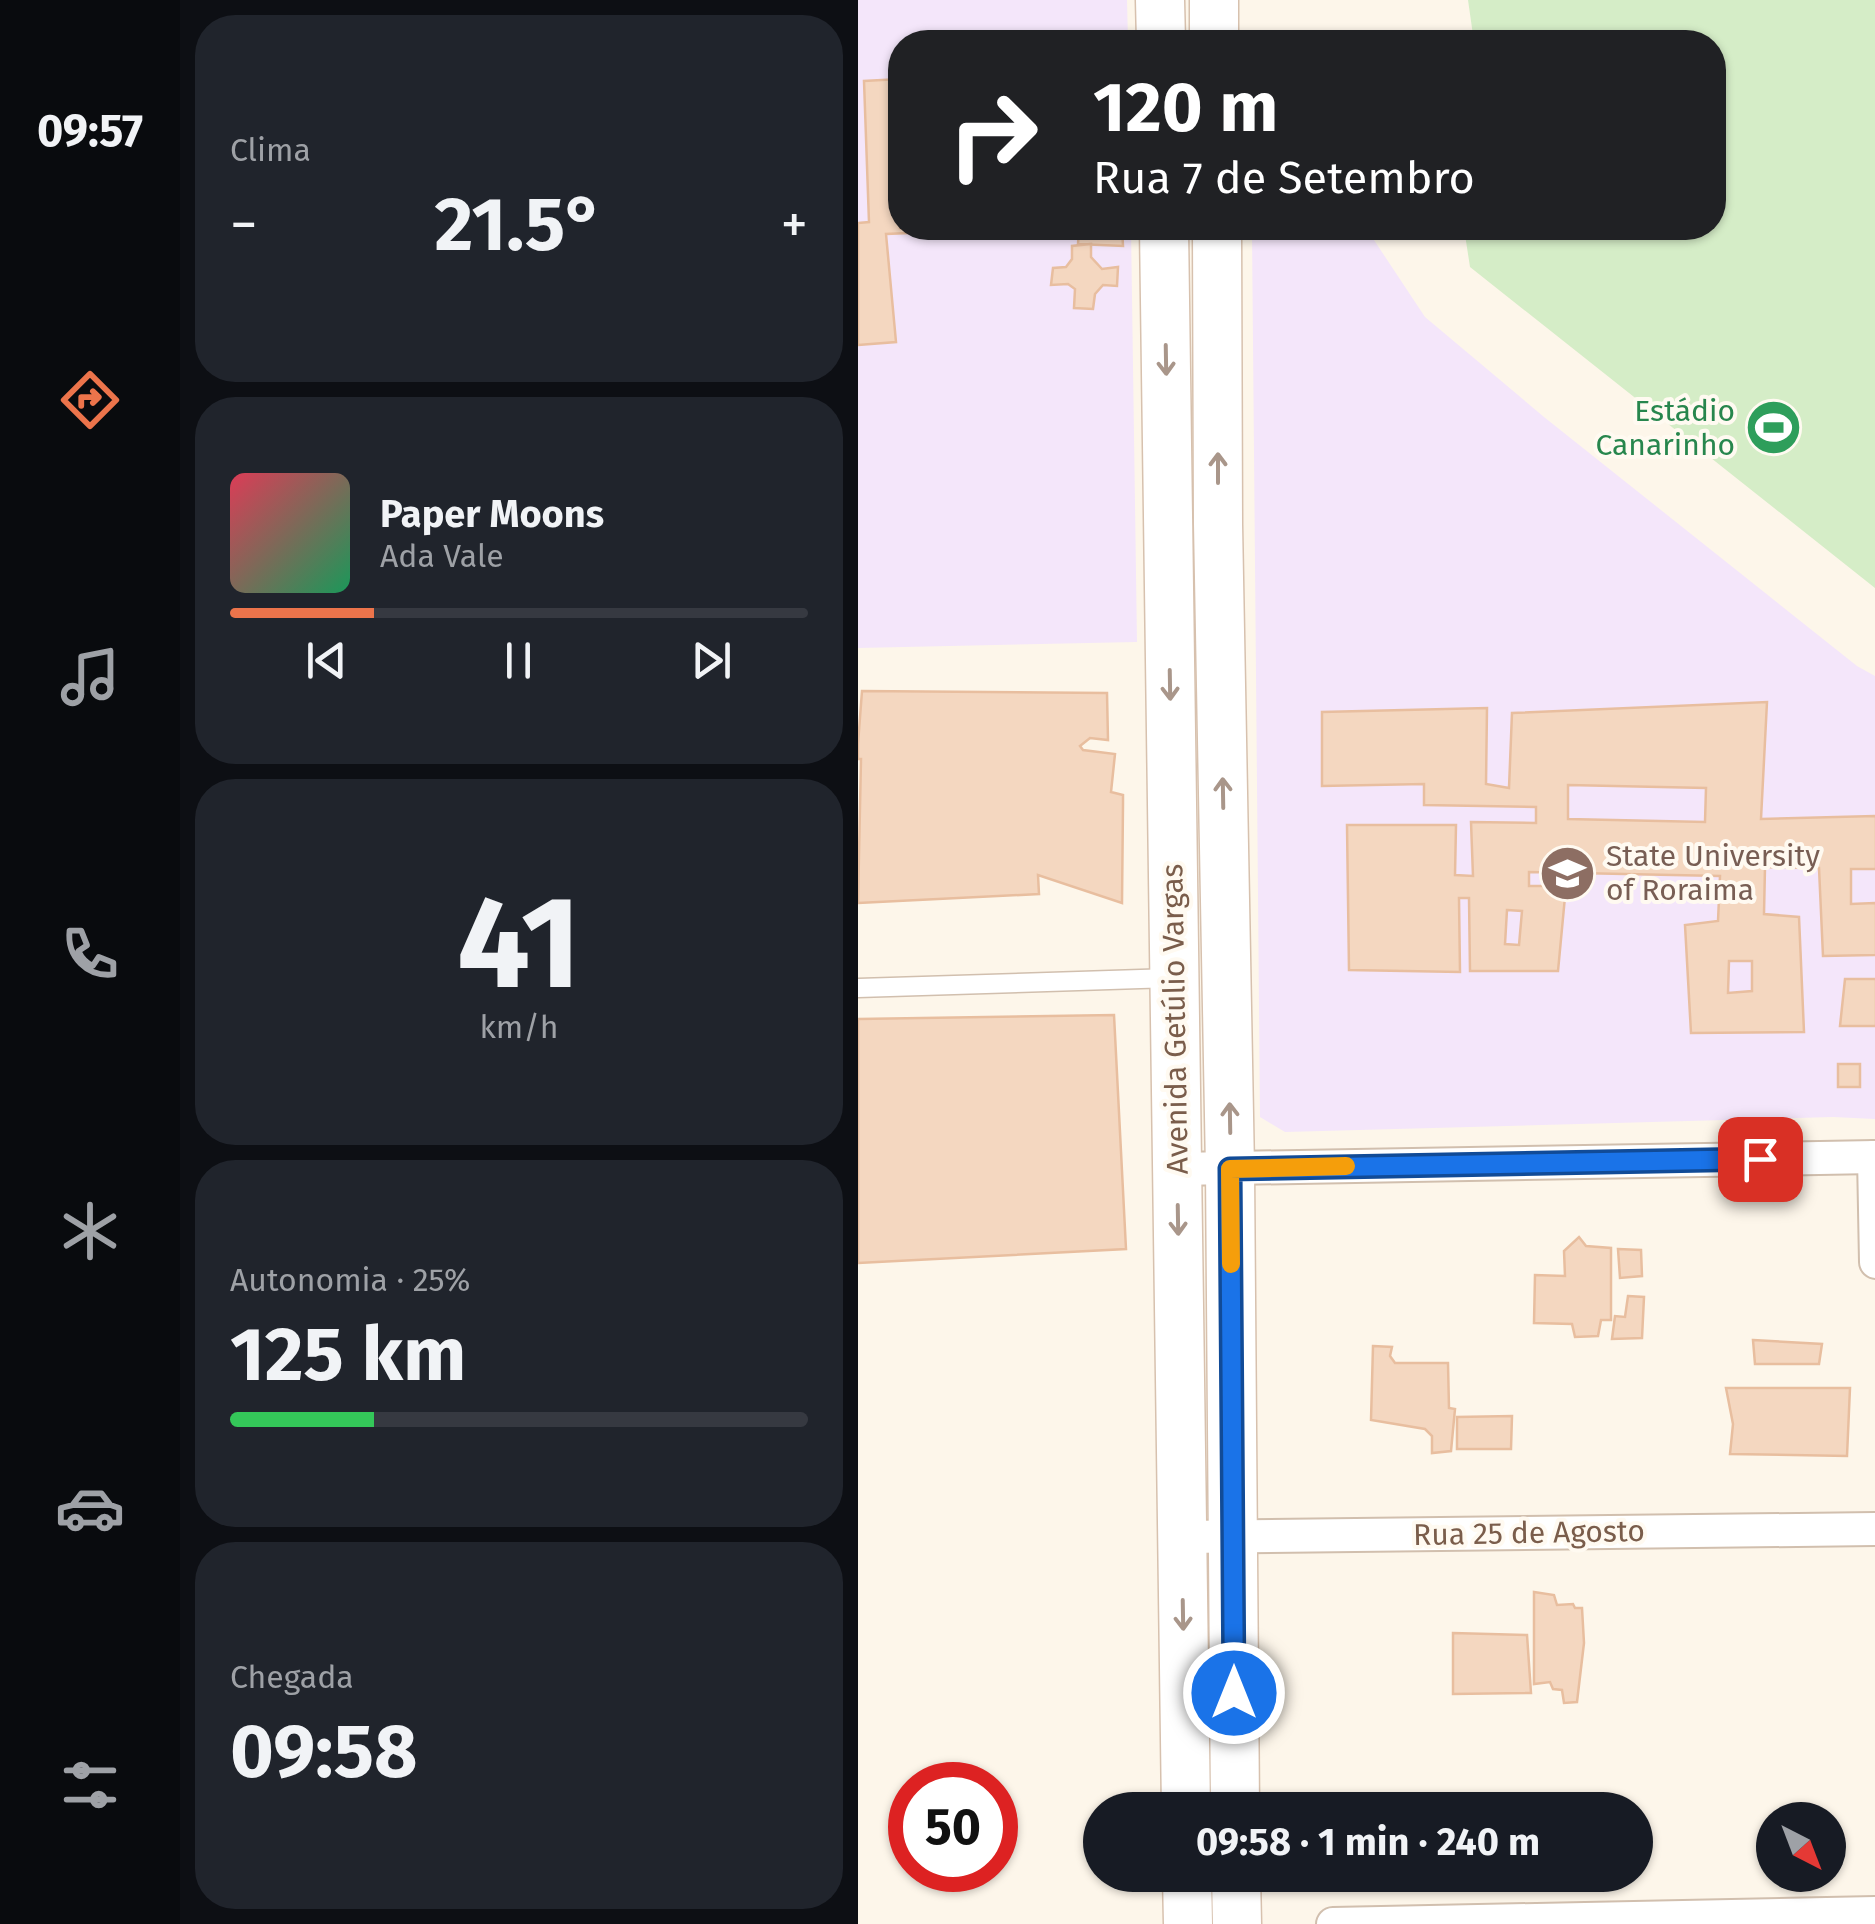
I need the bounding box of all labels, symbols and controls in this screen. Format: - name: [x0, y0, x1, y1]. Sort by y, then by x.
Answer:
- text: 120 m: [1093, 66, 1278, 150]
- icon: right: [928, 70, 1058, 200]
- text: 09:57: [37, 104, 143, 158]
- text: Clima: [230, 131, 311, 169]
- text: Rua 7 de Setembro: [1093, 151, 1475, 205]
- text: 21.5°: [434, 180, 604, 270]
- text: −: [230, 192, 258, 258]
- text: +: [781, 192, 808, 258]
- one-way arrow: [1156, 343, 1175, 375]
- icon: directions: [55, 365, 125, 435]
- place label: Estádio Canarinho: [1596, 393, 1735, 463]
- sports icon: Estádio Canarinho: [1744, 398, 1804, 458]
- one-way arrow: [1208, 452, 1228, 484]
- text: Paper Moons: [380, 491, 604, 537]
- text: Ada Vale: [380, 537, 504, 575]
- icon: previous: [299, 633, 354, 688]
- icon: pause: [491, 633, 546, 688]
- icon: next: [684, 633, 739, 688]
- icon: music: [55, 642, 125, 712]
- one-way arrow: [1161, 668, 1180, 700]
- one-way arrow: [1214, 777, 1233, 809]
- place label: State University of Roraima: [1606, 838, 1820, 908]
- school or university icon: State University of Roraima: [1537, 843, 1597, 903]
- street label: Avenida Getúlio Vargas: [1154, 863, 1196, 1175]
- text: 41: [457, 865, 581, 1021]
- icon: phone: [55, 919, 125, 989]
- text: km/h: [479, 1008, 559, 1046]
- one-way arrow: [1220, 1102, 1239, 1134]
- pin: [1718, 1117, 1803, 1202]
- icon: arrive: [1733, 1132, 1788, 1187]
- icon: climate: [55, 1196, 125, 1266]
- one-way arrow: [1168, 1202, 1188, 1235]
- text: Autonomia · 25%: [230, 1261, 470, 1299]
- text: 125 km: [230, 1310, 466, 1400]
- icon: car: [55, 1473, 125, 1543]
- street label: Rua 25 de Agosto: [1413, 1513, 1645, 1553]
- one-way arrow: [1174, 1598, 1193, 1630]
- position arrow: [1182, 1641, 1286, 1745]
- text: Chegada: [230, 1658, 354, 1696]
- text: 09:58: [230, 1707, 418, 1797]
- icon: filters: [55, 1750, 125, 1820]
- speed limit sign: 50: [888, 1762, 1018, 1892]
- north arrow: [1756, 1802, 1846, 1892]
- map controls: [1756, 1802, 1846, 1892]
- text: 09:58 · 1 min · 240 m: [1196, 1819, 1540, 1865]

